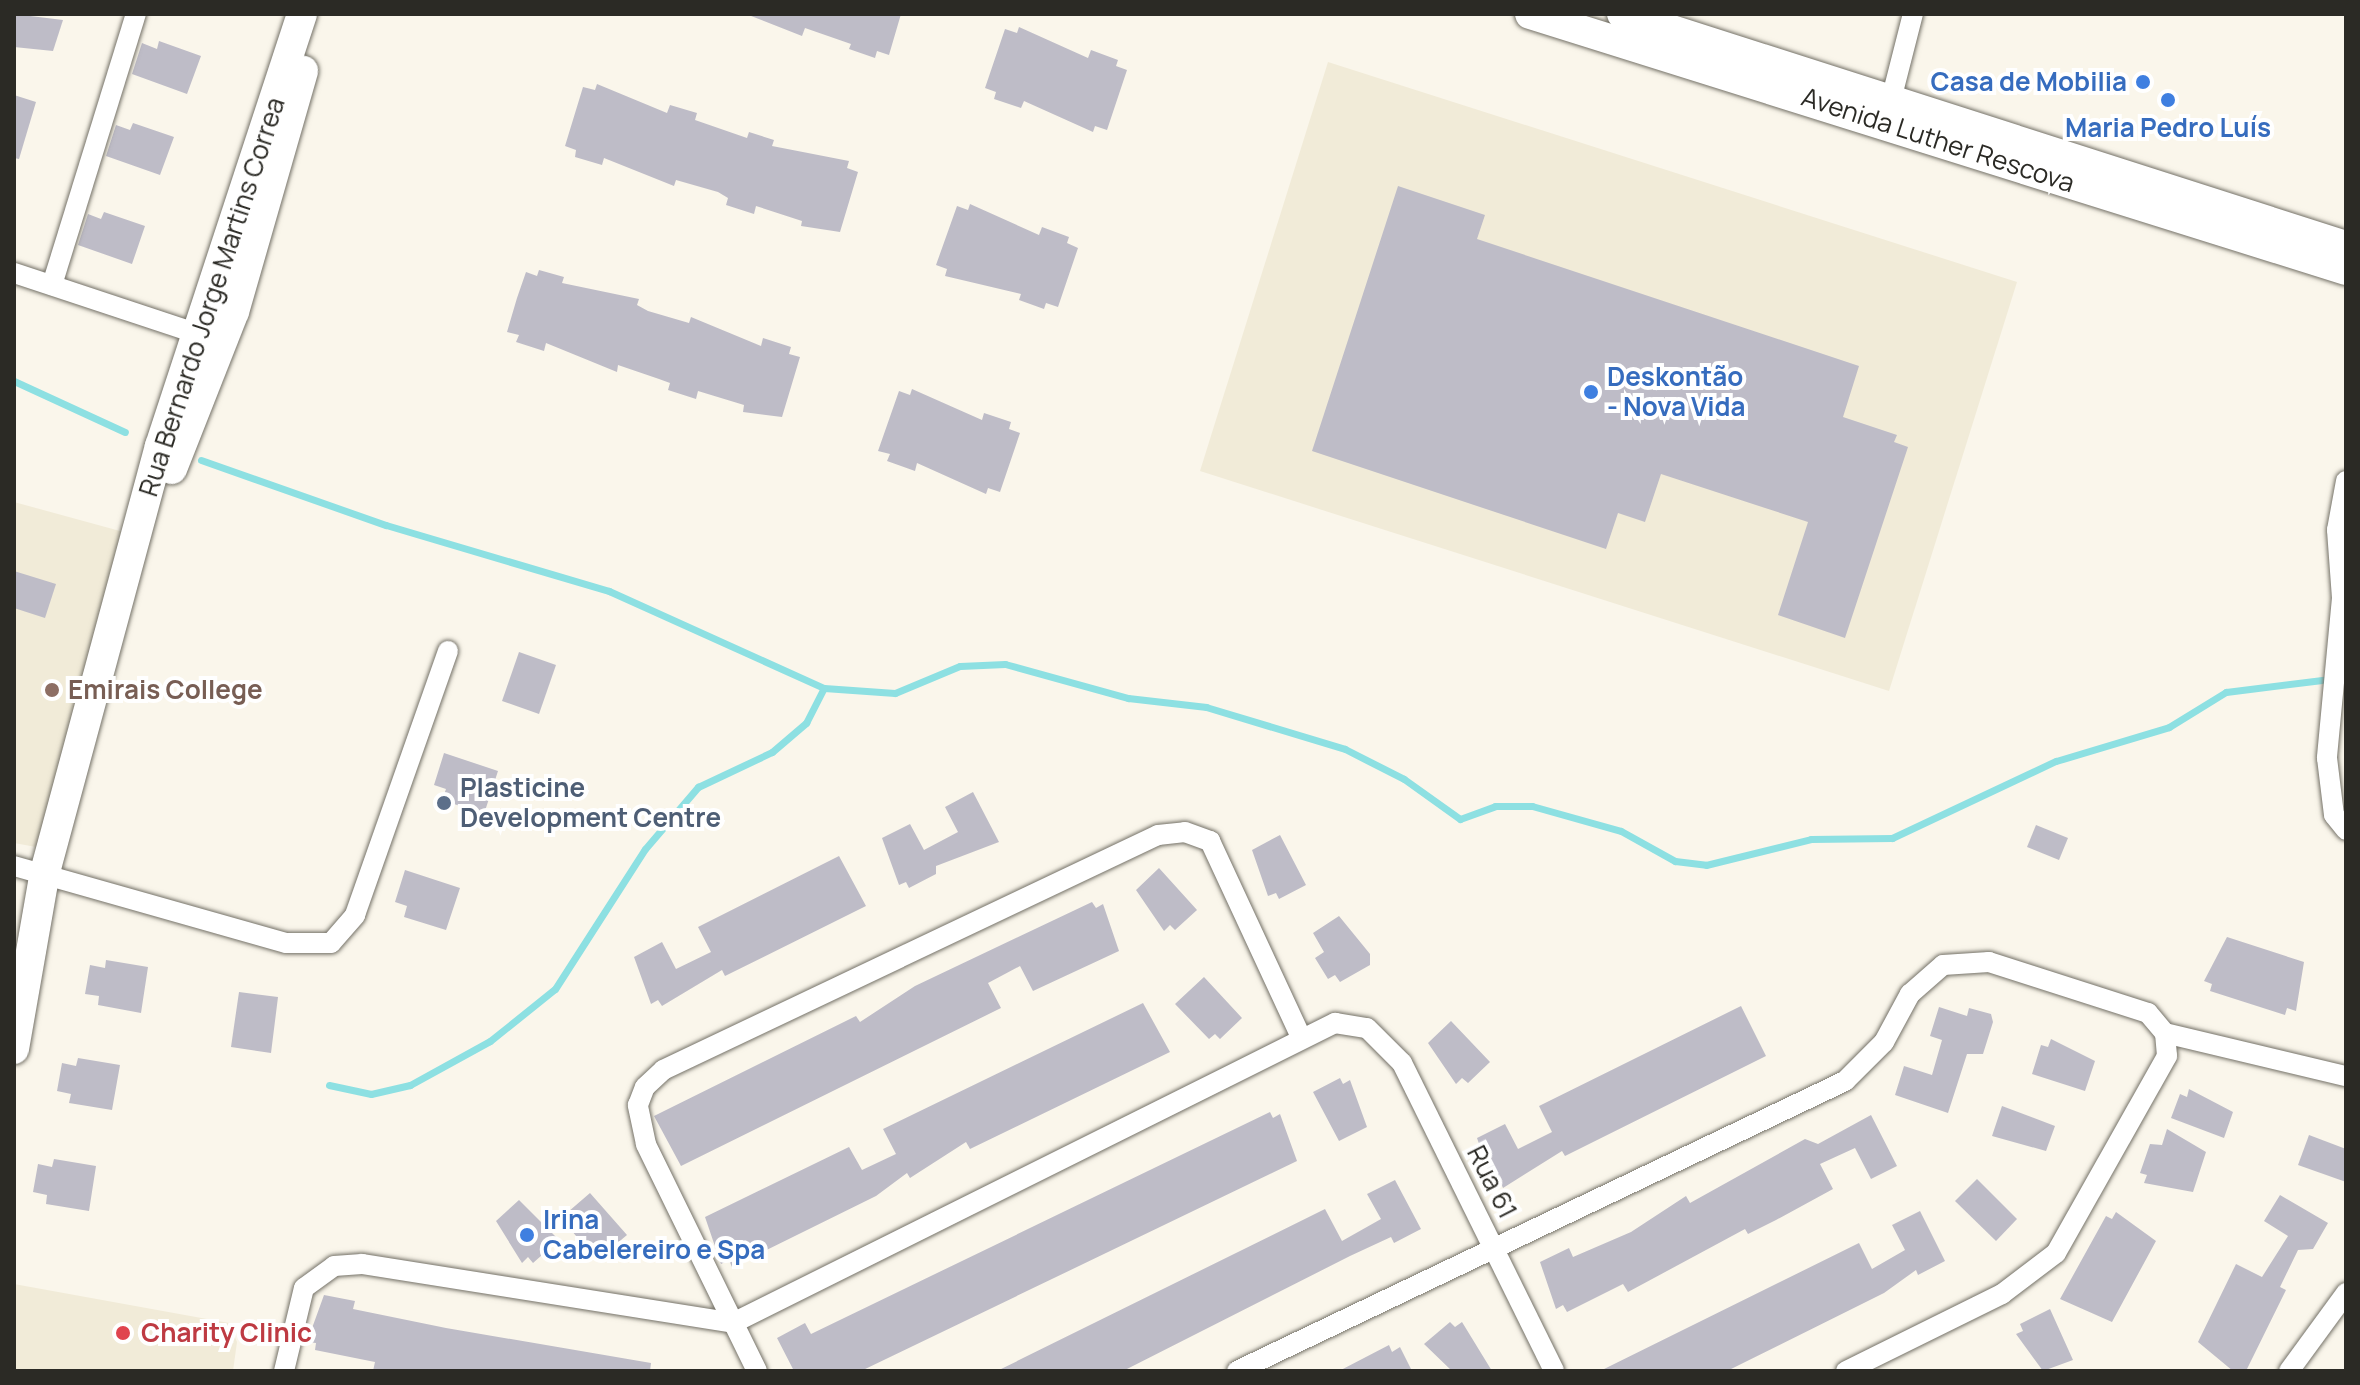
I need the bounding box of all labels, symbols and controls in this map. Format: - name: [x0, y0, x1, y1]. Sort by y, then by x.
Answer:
- place label: Casa de Mobilia: [1931, 66, 2127, 98]
- marker: Casa de Mobilia: [2134, 73, 2152, 91]
- street label: Avenida Luther Rescova: [1798, 81, 2078, 199]
- marker: Maria Pedro Luís: [2159, 91, 2177, 109]
- street label: Rua Bernardo Jorge Martins Correa: [133, 94, 291, 500]
- place label: Maria Pedro Luís: [2065, 112, 2271, 144]
- place label: Deskontão - Nova Vida: [1607, 361, 1746, 422]
- marker: Deskontão - Nova Vida: [1582, 383, 1600, 401]
- place label: Emirais College: [68, 674, 263, 706]
- marker: Emirais College: [43, 681, 61, 699]
- place label: Plasticine Development Centre: [460, 772, 721, 834]
- marker: Plasticine Development Centre: [435, 794, 453, 812]
- street label: Rua 61: [1461, 1140, 1523, 1224]
- place label: Irina Cabelereiro e Spa: [543, 1204, 765, 1266]
- marker: Irina Cabelereiro e Spa: [518, 1226, 536, 1244]
- place label: Charity Clinic: [141, 1317, 312, 1349]
- marker: Charity Clinic: [112, 1322, 134, 1344]

